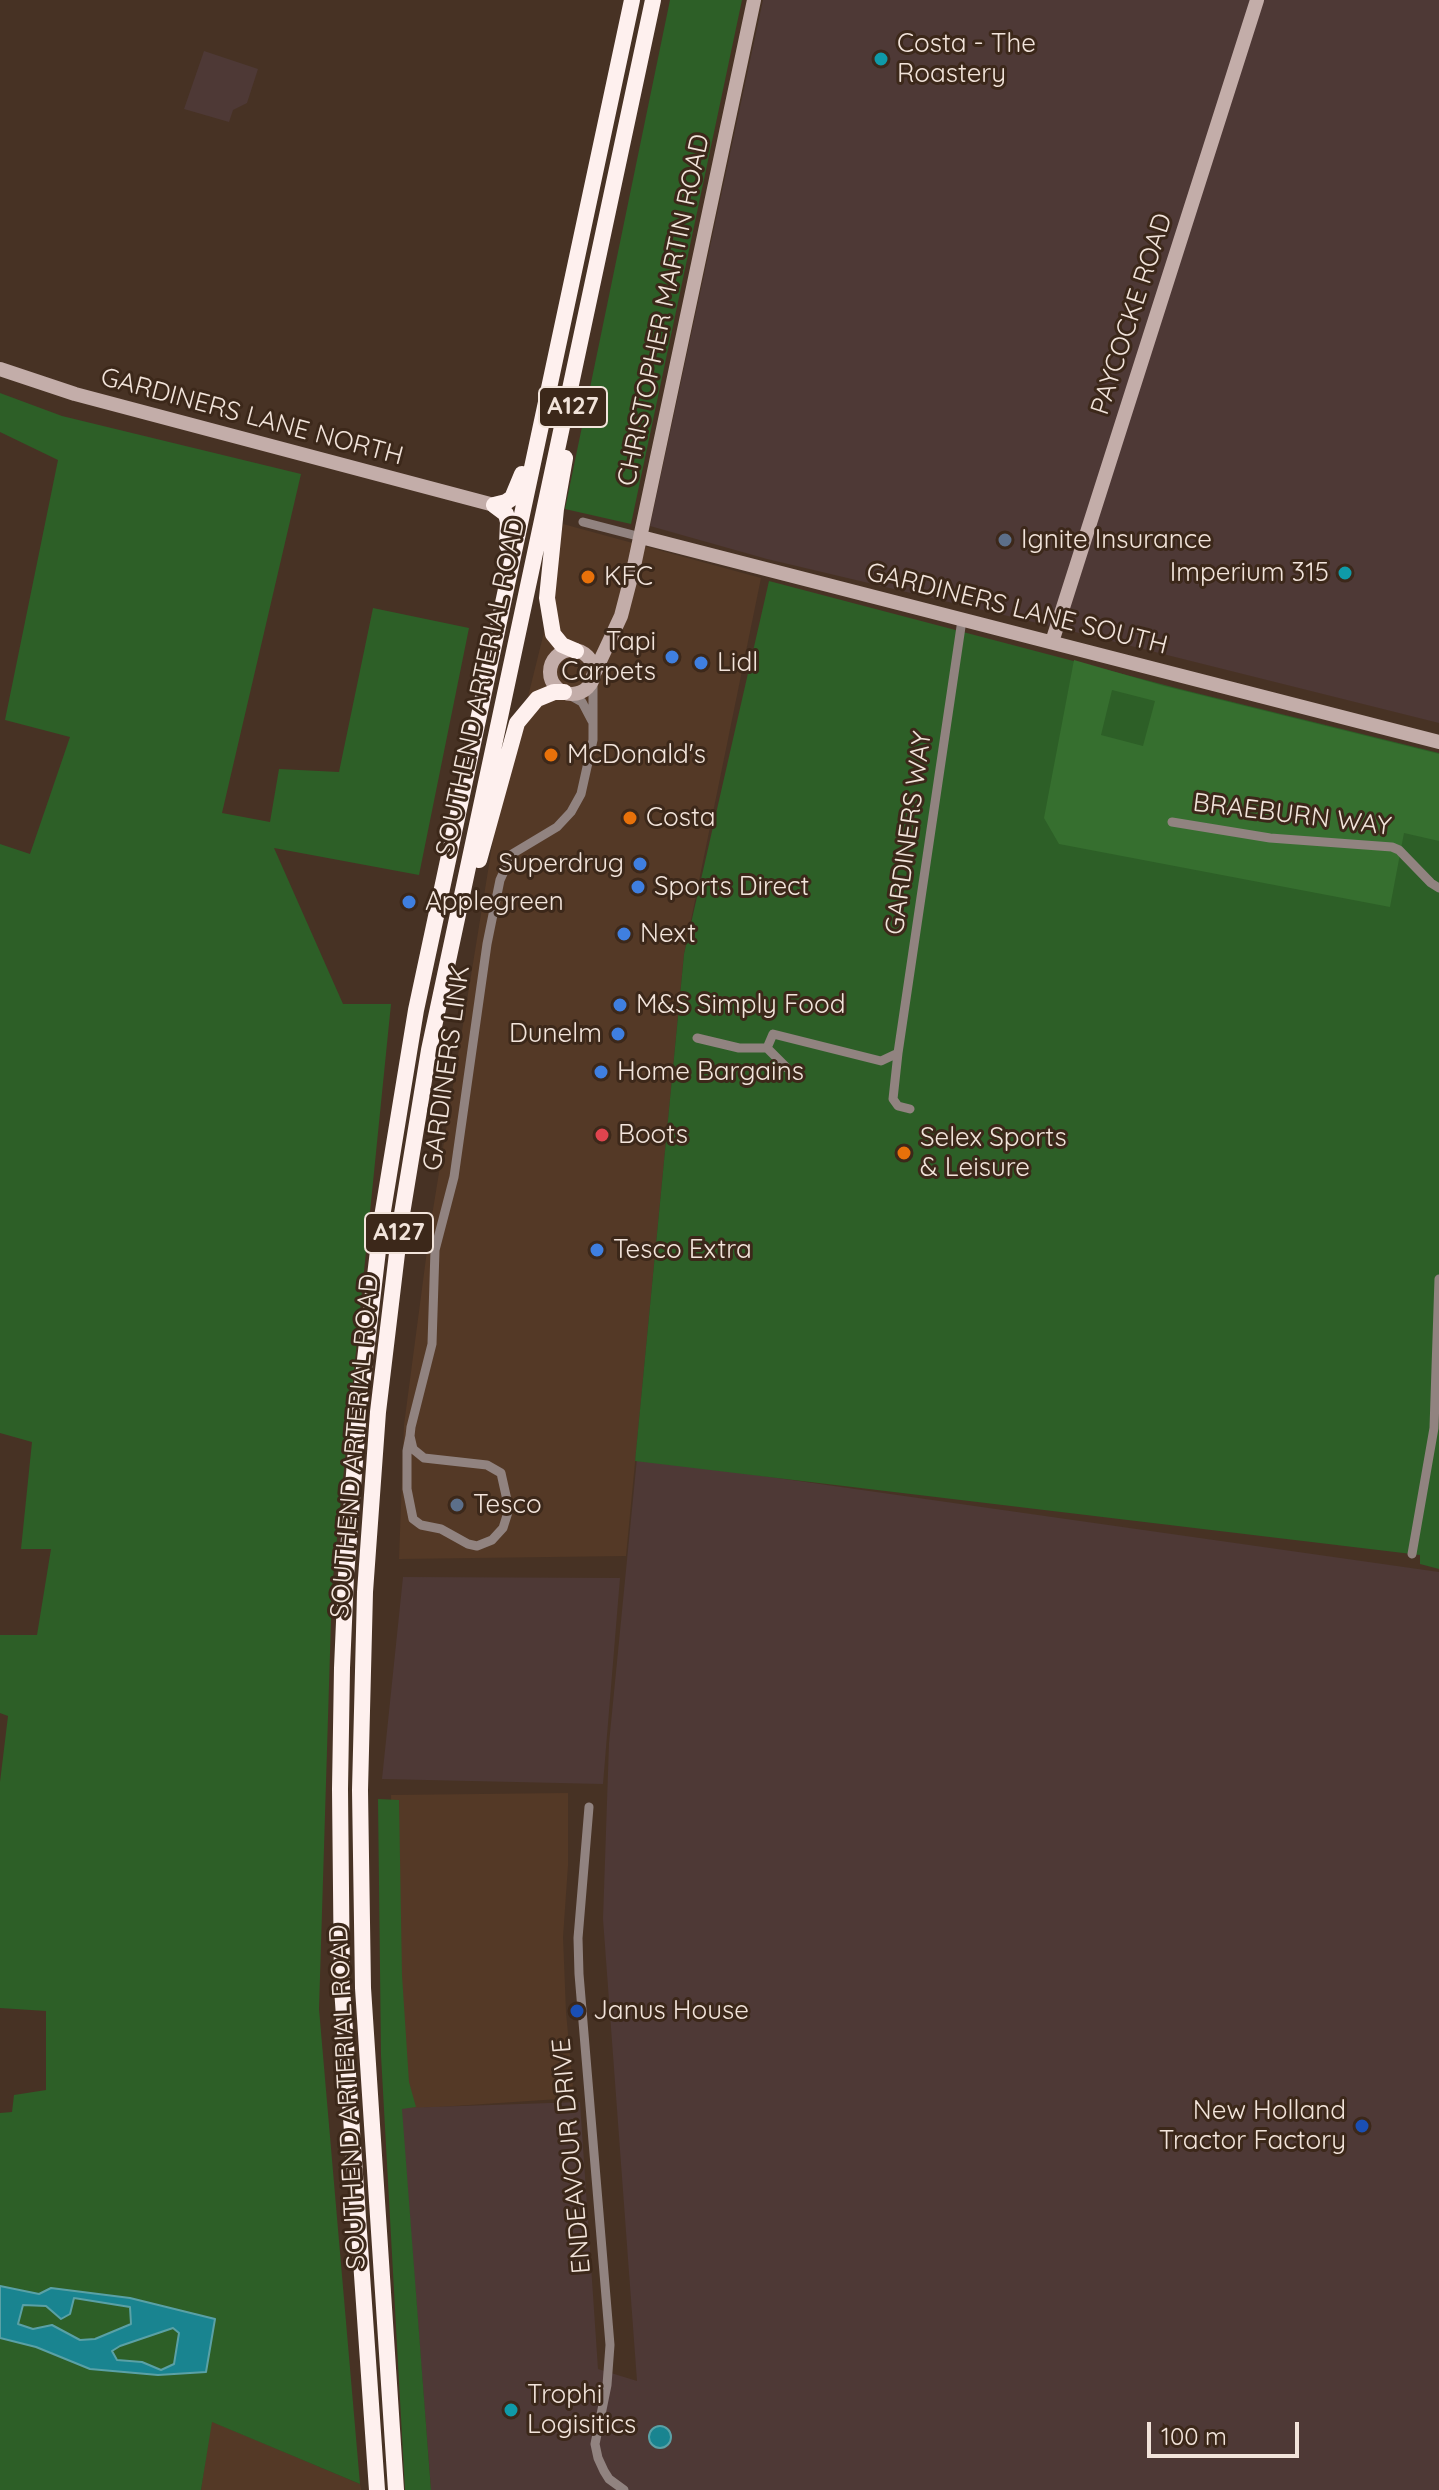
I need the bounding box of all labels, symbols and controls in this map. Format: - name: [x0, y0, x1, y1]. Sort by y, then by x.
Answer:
- place label: Costa - The Roastery: [897, 28, 1036, 90]
- marker: Costa - The Roastery: [872, 50, 890, 68]
- street label: CHRISTOPHER MARTIN ROAD: [611, 131, 717, 489]
- street label: PAYCOCKE ROAD: [1085, 209, 1179, 419]
- street label: GARDINERS LANE NORTH: [97, 362, 407, 472]
- road number: A127: [539, 387, 607, 427]
- street label: SOUTHEND ARTERIAL ROAD: [430, 515, 532, 859]
- place label: Ignite Insurance: [1021, 524, 1212, 556]
- marker: Ignite Insurance: [996, 531, 1014, 549]
- street label: GARDINERS LANE SOUTH: [863, 556, 1171, 662]
- place label: Imperium 315: [1170, 557, 1329, 589]
- place label: KFC: [604, 561, 653, 593]
- marker: Imperium 315: [1336, 564, 1354, 582]
- marker: KFC: [579, 568, 597, 586]
- place label: Tapi Carpets: [561, 626, 656, 688]
- place label: Lidl: [717, 647, 758, 679]
- marker: Tapi Carpets: [663, 648, 681, 666]
- marker: Lidl: [692, 654, 710, 672]
- street label: GARDINERS WAY: [879, 729, 939, 937]
- place label: McDonald's: [567, 739, 706, 771]
- marker: McDonald's: [542, 746, 560, 764]
- street label: BRAEBURN WAY: [1191, 787, 1393, 843]
- place label: Costa: [646, 802, 715, 834]
- marker: Costa: [621, 809, 639, 827]
- place label: Superdrug: [498, 848, 624, 880]
- marker: Superdrug: [631, 855, 649, 873]
- place label: Sports Direct: [654, 871, 809, 903]
- marker: Sports Direct: [629, 878, 647, 896]
- place label: Applegreen: [425, 886, 564, 918]
- marker: Applegreen: [400, 893, 418, 911]
- place label: Next: [640, 918, 696, 950]
- marker: Next: [615, 925, 633, 943]
- street label: GARDINERS LINK: [417, 963, 477, 1173]
- place label: M&S Simply Food: [636, 989, 845, 1021]
- marker: M&S Simply Food: [611, 996, 629, 1014]
- place label: Dunelm: [509, 1018, 602, 1050]
- marker: Dunelm: [609, 1025, 627, 1043]
- place label: Home Bargains: [617, 1056, 804, 1088]
- marker: Home Bargains: [592, 1063, 610, 1081]
- place label: Boots: [618, 1119, 688, 1151]
- place label: Selex Sports & Leisure: [920, 1122, 1067, 1184]
- marker: Boots: [593, 1126, 611, 1144]
- marker: Selex Sports & Leisure: [895, 1144, 913, 1162]
- road number: A127: [365, 1213, 433, 1253]
- place label: Tesco Extra: [613, 1234, 752, 1266]
- marker: Tesco Extra: [588, 1241, 606, 1259]
- street label: SOUTHEND ARTERIAL ROAD: [324, 1273, 386, 1619]
- place label: Tesco: [473, 1489, 542, 1521]
- marker: Tesco: [448, 1496, 466, 1514]
- street label: SOUTHEND ARTERIAL ROAD: [323, 1924, 373, 2270]
- place label: Janus House: [593, 1995, 749, 2027]
- marker: Janus House: [568, 2002, 586, 2020]
- street label: ENDEAVOUR DRIVE: [546, 2037, 598, 2275]
- place label: New Holland Tractor Factory: [1159, 2095, 1346, 2156]
- marker: New Holland Tractor Factory: [1353, 2117, 1371, 2135]
- place label: Trophi Logisitics: [527, 2379, 636, 2440]
- marker: Trophi Logisitics: [502, 2401, 520, 2419]
- scale bar: [1151, 2406, 1303, 2456]
- text: 100 m: [1161, 2421, 1227, 2451]

